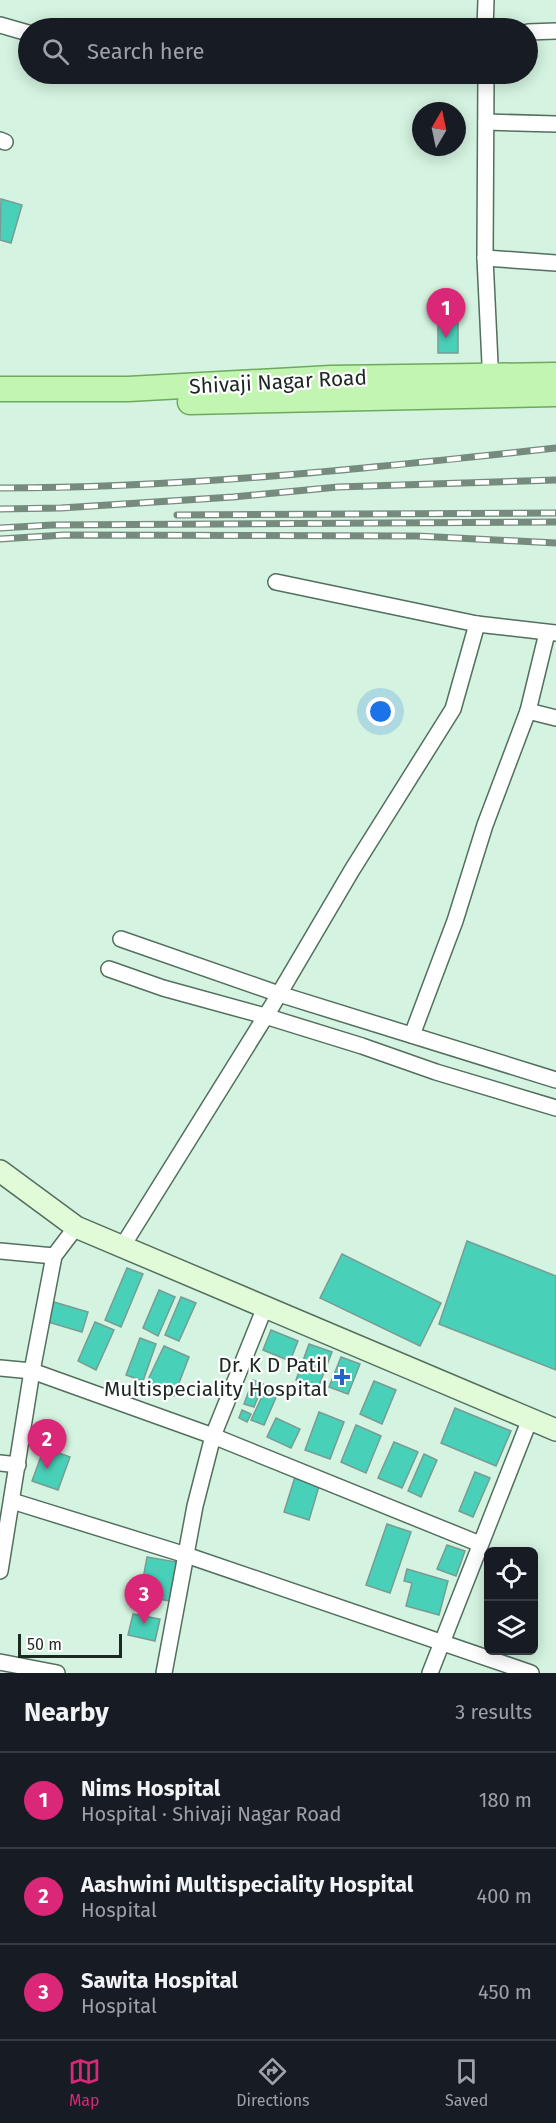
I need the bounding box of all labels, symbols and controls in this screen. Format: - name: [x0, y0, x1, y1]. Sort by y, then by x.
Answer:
- search box: [18, 18, 538, 84]
- icon: search: [39, 35, 72, 68]
- text: Search here: [87, 38, 205, 65]
- north arrow: [412, 102, 466, 156]
- pin: 1: [426, 288, 466, 338]
- street label: Shivaji Nagar Road: [189, 364, 367, 400]
- your location: [366, 697, 395, 726]
- place label: Dr. K D Patil Multispeciality Hospital: [104, 1352, 328, 1402]
- marker: Dr. K D Patil Multispeciality Hospital: [333, 1368, 351, 1386]
- pin: 2: [28, 1420, 66, 1469]
- map controls: [484, 1547, 538, 1655]
- button: locate: [484, 1547, 538, 1601]
- pin: 3: [124, 1574, 164, 1624]
- button: layers: [484, 1601, 538, 1655]
- scale bar: [18, 1631, 122, 1658]
- text: 50 m: [27, 1635, 62, 1654]
- text: Nearby: [24, 1697, 109, 1728]
- text: 3 results: [455, 1700, 532, 1724]
- text: Nims Hospital: [81, 1775, 220, 1802]
- text: 1: [39, 1788, 48, 1812]
- text: 180 m: [479, 1788, 532, 1812]
- text: Hospital · Shivaji Nagar Road: [81, 1802, 342, 1826]
- text: Aashwini Multispeciality Hospital: [81, 1871, 413, 1898]
- text: 2: [38, 1884, 49, 1908]
- text: 400 m: [477, 1884, 532, 1908]
- text: Hospital: [81, 1898, 157, 1922]
- text: Sawita Hospital: [81, 1967, 238, 1994]
- text: 3: [38, 1980, 49, 2004]
- text: 450 m: [478, 1980, 532, 2004]
- text: Hospital: [81, 1994, 157, 2018]
- tab: Map: [68, 2055, 101, 2110]
- tab: Directions: [236, 2055, 310, 2110]
- tab: Saved: [445, 2055, 488, 2110]

